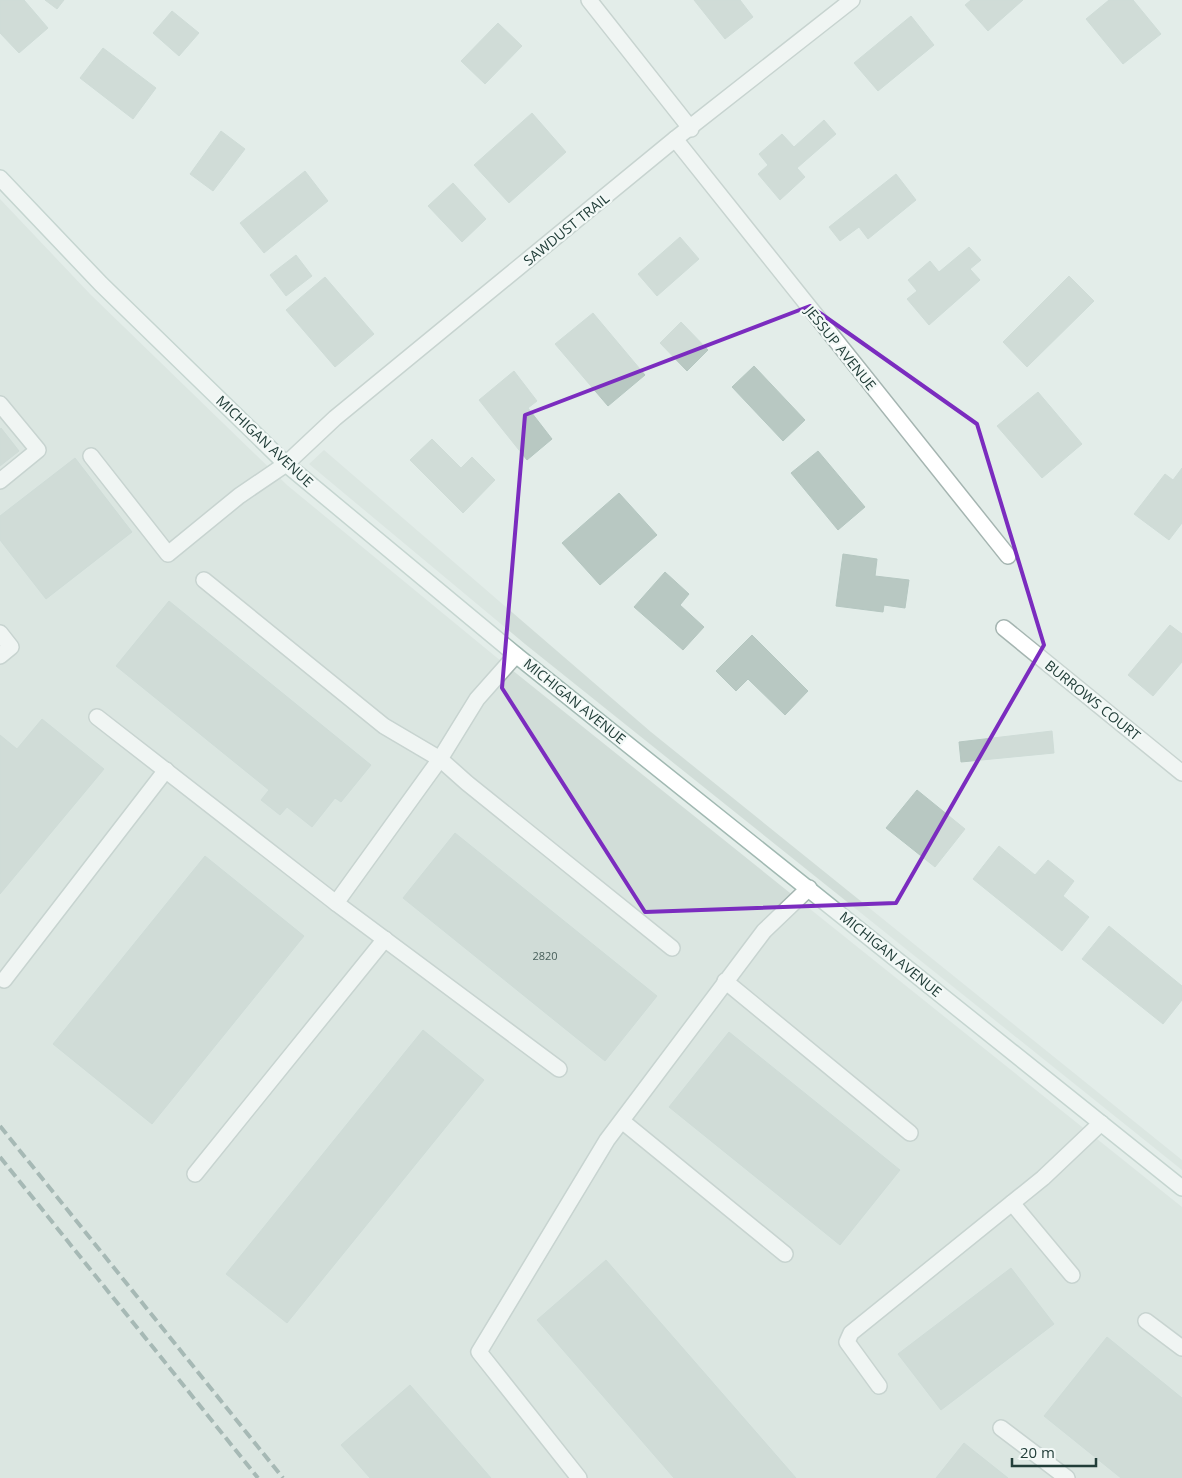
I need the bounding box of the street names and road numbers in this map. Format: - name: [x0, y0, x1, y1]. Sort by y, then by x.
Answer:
- street label: SAWDUST TRAIL: [519, 188, 613, 270]
- street label: JESSUP AVENUE: [800, 301, 881, 394]
- street label: MICHIGAN AVENUE: [212, 391, 318, 491]
- street label: MICHIGAN AVENUE: [520, 654, 630, 748]
- street label: BURROWS COURT: [1041, 656, 1145, 745]
- street label: MICHIGAN AVENUE: [836, 907, 946, 1001]

